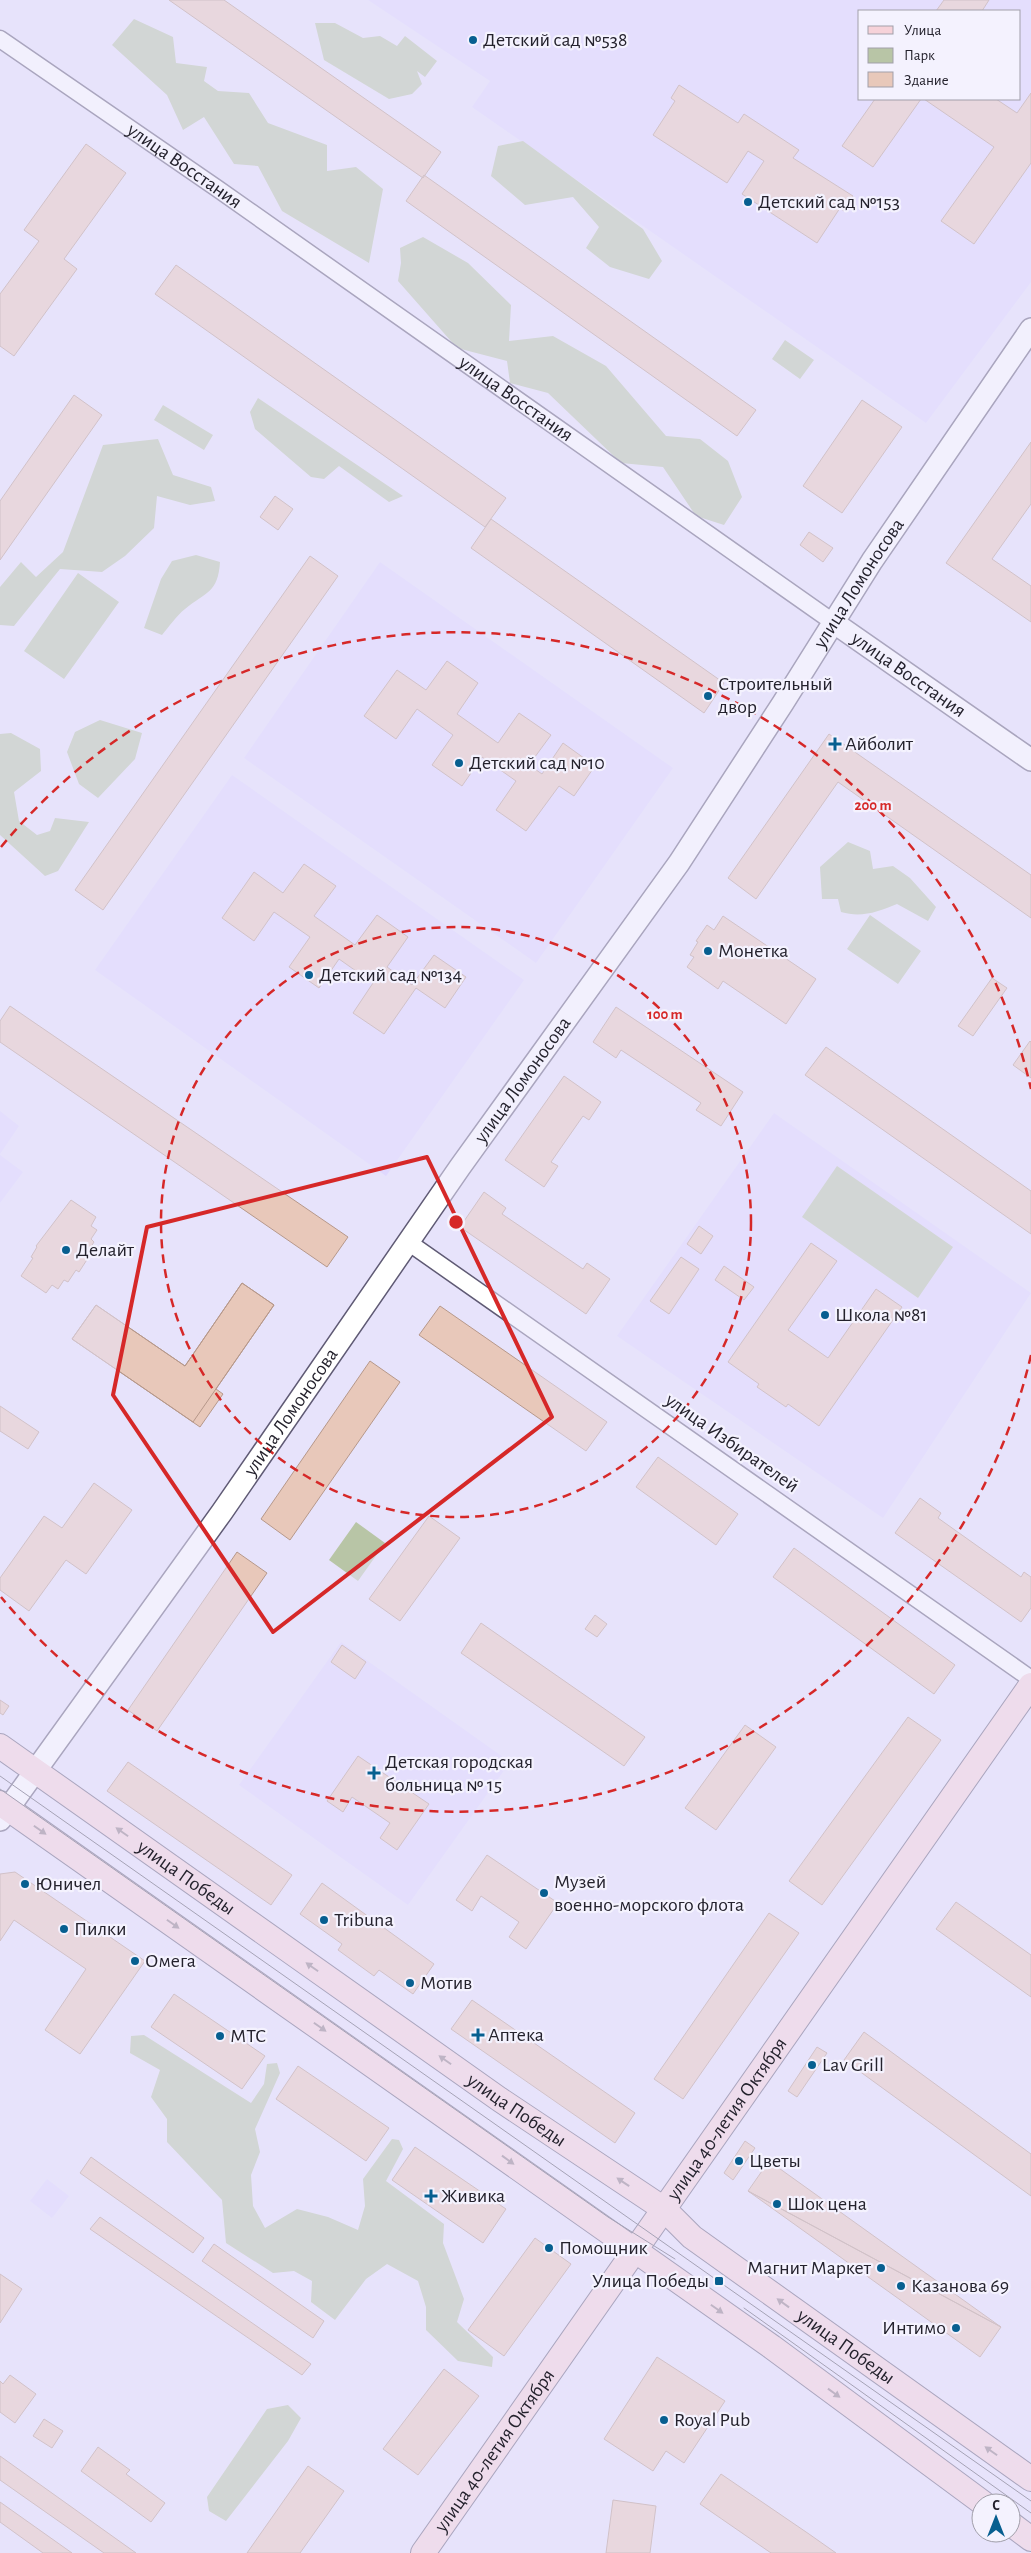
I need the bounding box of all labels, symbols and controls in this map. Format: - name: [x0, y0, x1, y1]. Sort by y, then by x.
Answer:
- legend: [858, 10, 1021, 100]
- text: Улица: [904, 23, 941, 38]
- place label: Детский сад №538: [483, 30, 628, 50]
- marker: Детский сад №538: [467, 34, 479, 46]
- text: Парк: [904, 48, 935, 63]
- text: Здание: [904, 73, 949, 88]
- street label: улица Восстания: [123, 119, 245, 212]
- place label: Детский сад №153: [758, 192, 900, 212]
- marker: Детский сад №153: [742, 196, 754, 208]
- street label: улица Восстания: [454, 351, 577, 446]
- street label: улица Ломоносова: [809, 515, 908, 653]
- street label: улица Восстания: [847, 627, 969, 721]
- place label: Строительный двор: [718, 674, 833, 717]
- marker: Строительный двор: [702, 690, 714, 702]
- place label: Айболит: [845, 734, 914, 754]
- marker: Айболит: [829, 738, 841, 750]
- place label: Детский сад №10: [469, 753, 605, 773]
- marker: Детский сад №10: [453, 757, 465, 769]
- text: 200 m: [854, 798, 892, 813]
- place label: Монетка: [718, 941, 788, 961]
- marker: Монетка: [702, 945, 714, 957]
- place label: Детский сад №134: [319, 965, 462, 985]
- marker: Детский сад №134: [303, 969, 315, 981]
- text: 100 m: [647, 1007, 683, 1022]
- street label: улица Ломоносова: [470, 1013, 575, 1148]
- centre of rings: [447, 1213, 465, 1231]
- place label: Делайт: [76, 1240, 135, 1260]
- marker: Делайт: [60, 1244, 72, 1256]
- place label: Школа №81: [835, 1305, 927, 1325]
- marker: Школа №81: [819, 1309, 831, 1321]
- street label: улица Ломоносова: [239, 1345, 342, 1480]
- street label: улица Избирателей: [661, 1389, 802, 1496]
- place label: Детская городская больница № 15: [385, 1752, 533, 1795]
- marker: Детская городская больница № 15: [367, 1766, 381, 1780]
- one-way arrow: [34, 1825, 47, 1835]
- one-way arrow: [116, 1827, 129, 1837]
- street label: улица Победы: [133, 1836, 239, 1919]
- place label: Музей военно-морского флота: [554, 1872, 744, 1915]
- place label: Юничел: [35, 1874, 101, 1894]
- marker: Юничел: [19, 1878, 31, 1890]
- marker: Музей военно-морского флота: [538, 1887, 550, 1899]
- place label: Tribuna: [334, 1910, 394, 1930]
- marker: Tribuna: [318, 1914, 330, 1926]
- place label: Пилки: [74, 1919, 127, 1939]
- one-way arrow: [166, 1919, 180, 1929]
- marker: Пилки: [58, 1923, 70, 1935]
- place label: Омега: [145, 1951, 196, 1971]
- marker: Омега: [129, 1955, 141, 1967]
- one-way arrow: [305, 1962, 319, 1972]
- place label: Мотив: [420, 1973, 472, 1993]
- marker: Мотив: [404, 1977, 416, 1989]
- one-way arrow: [314, 2022, 327, 2032]
- place label: Аптека: [488, 2025, 544, 2045]
- place label: МТС: [230, 2026, 266, 2046]
- marker: Аптека: [472, 2029, 484, 2041]
- marker: МТС: [214, 2030, 226, 2042]
- street label: улица 40-летия Октября: [663, 2034, 791, 2205]
- one-way arrow: [439, 2055, 452, 2066]
- place label: Lav Grill: [822, 2055, 884, 2075]
- marker: Lav Grill: [806, 2059, 818, 2071]
- street label: улица Победы: [462, 2069, 570, 2151]
- place label: Цветы: [749, 2151, 801, 2171]
- one-way arrow: [501, 2154, 514, 2165]
- marker: Цветы: [733, 2155, 745, 2167]
- one-way arrow: [617, 2177, 630, 2187]
- place label: Живика: [441, 2186, 505, 2206]
- marker: Живика: [425, 2190, 437, 2202]
- place label: Шок цена: [787, 2194, 867, 2214]
- marker: Шок цена: [771, 2198, 783, 2210]
- place label: Помощник: [559, 2238, 648, 2258]
- marker: Помощник: [543, 2242, 555, 2254]
- place label: Магнит Маркет: [747, 2258, 872, 2278]
- marker: Магнит Маркет: [875, 2262, 887, 2274]
- place label: Улица Победы: [592, 2271, 709, 2291]
- marker: Улица Победы: [713, 2275, 725, 2287]
- place label: Казанова 69: [911, 2276, 1009, 2296]
- marker: Казанова 69: [895, 2280, 907, 2292]
- one-way arrow: [776, 2298, 790, 2308]
- one-way arrow: [710, 2304, 724, 2314]
- street label: улица Победы: [792, 2305, 898, 2388]
- place label: Интимо: [882, 2318, 946, 2338]
- marker: Интимо: [950, 2322, 962, 2334]
- street label: улица 40-летия Октября: [430, 2366, 558, 2537]
- one-way arrow: [827, 2388, 841, 2398]
- place label: Royal Pub: [674, 2410, 750, 2430]
- marker: Royal Pub: [658, 2414, 670, 2426]
- one-way arrow: [984, 2446, 998, 2456]
- north arrow: [971, 2493, 1021, 2543]
- text: С: [992, 2499, 1000, 2513]

